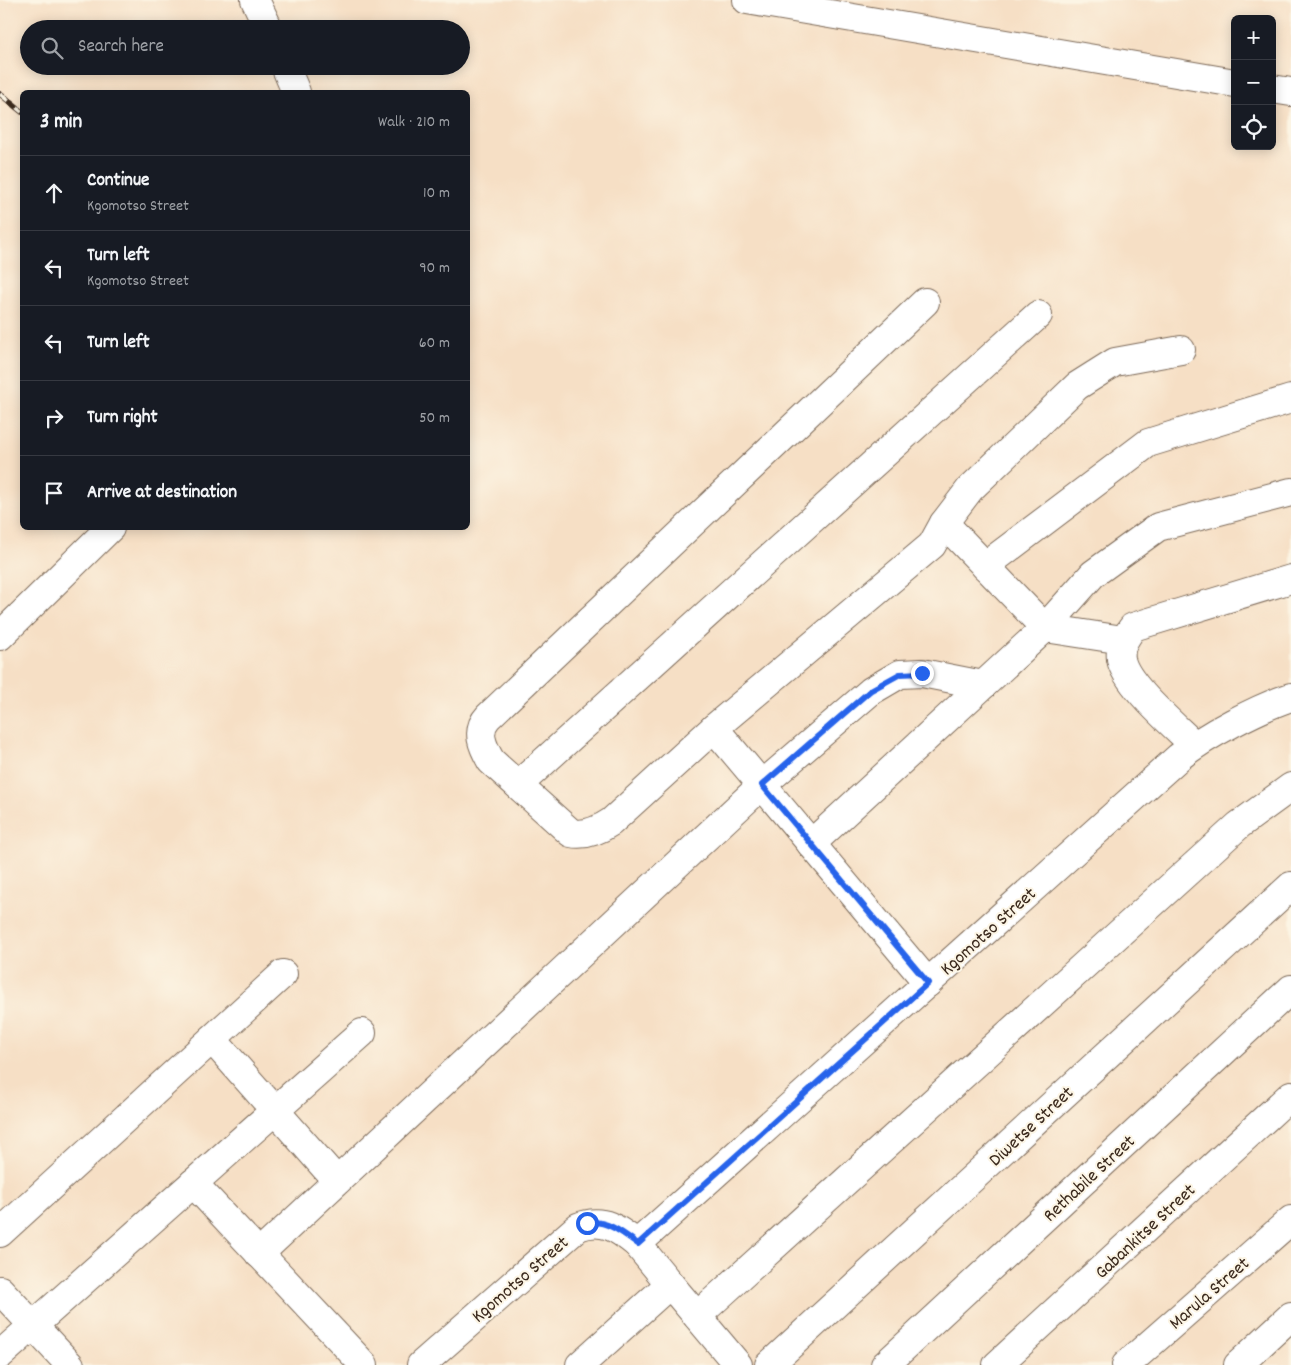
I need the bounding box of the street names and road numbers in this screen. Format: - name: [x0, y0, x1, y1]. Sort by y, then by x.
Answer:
- street label: Kgomotso Street: [935, 882, 1043, 983]
- street label: Diwetse Street: [984, 1081, 1081, 1174]
- street label: Rethabile Street: [1038, 1130, 1143, 1229]
- street label: Gabankitse Street: [1090, 1178, 1203, 1287]
- street label: Kgomotso Street: [467, 1231, 576, 1331]
- street label: Marula Street: [1164, 1252, 1257, 1337]

